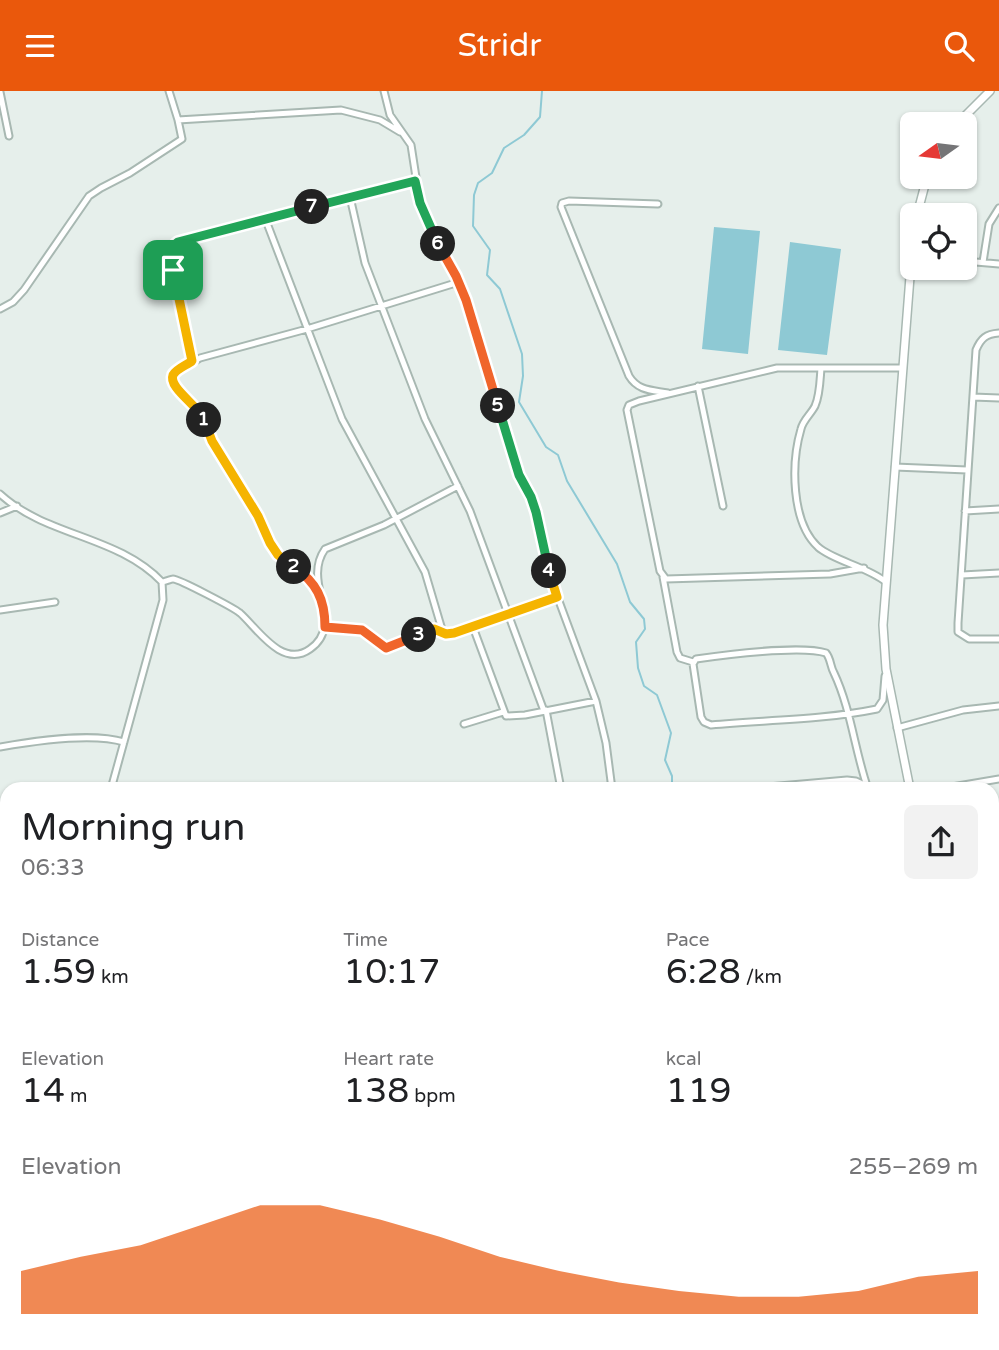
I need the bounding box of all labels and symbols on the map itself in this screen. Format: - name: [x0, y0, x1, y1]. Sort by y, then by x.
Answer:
- north arrow: [900, 112, 976, 189]
- pin: 7: [294, 190, 330, 225]
- pin: 6: [420, 227, 456, 261]
- pin: [143, 240, 203, 300]
- pin: 5: [480, 389, 516, 423]
- pin: 1: [186, 403, 222, 437]
- pin: 2: [276, 549, 312, 585]
- pin: 4: [532, 553, 566, 589]
- pin: 3: [402, 617, 436, 653]

